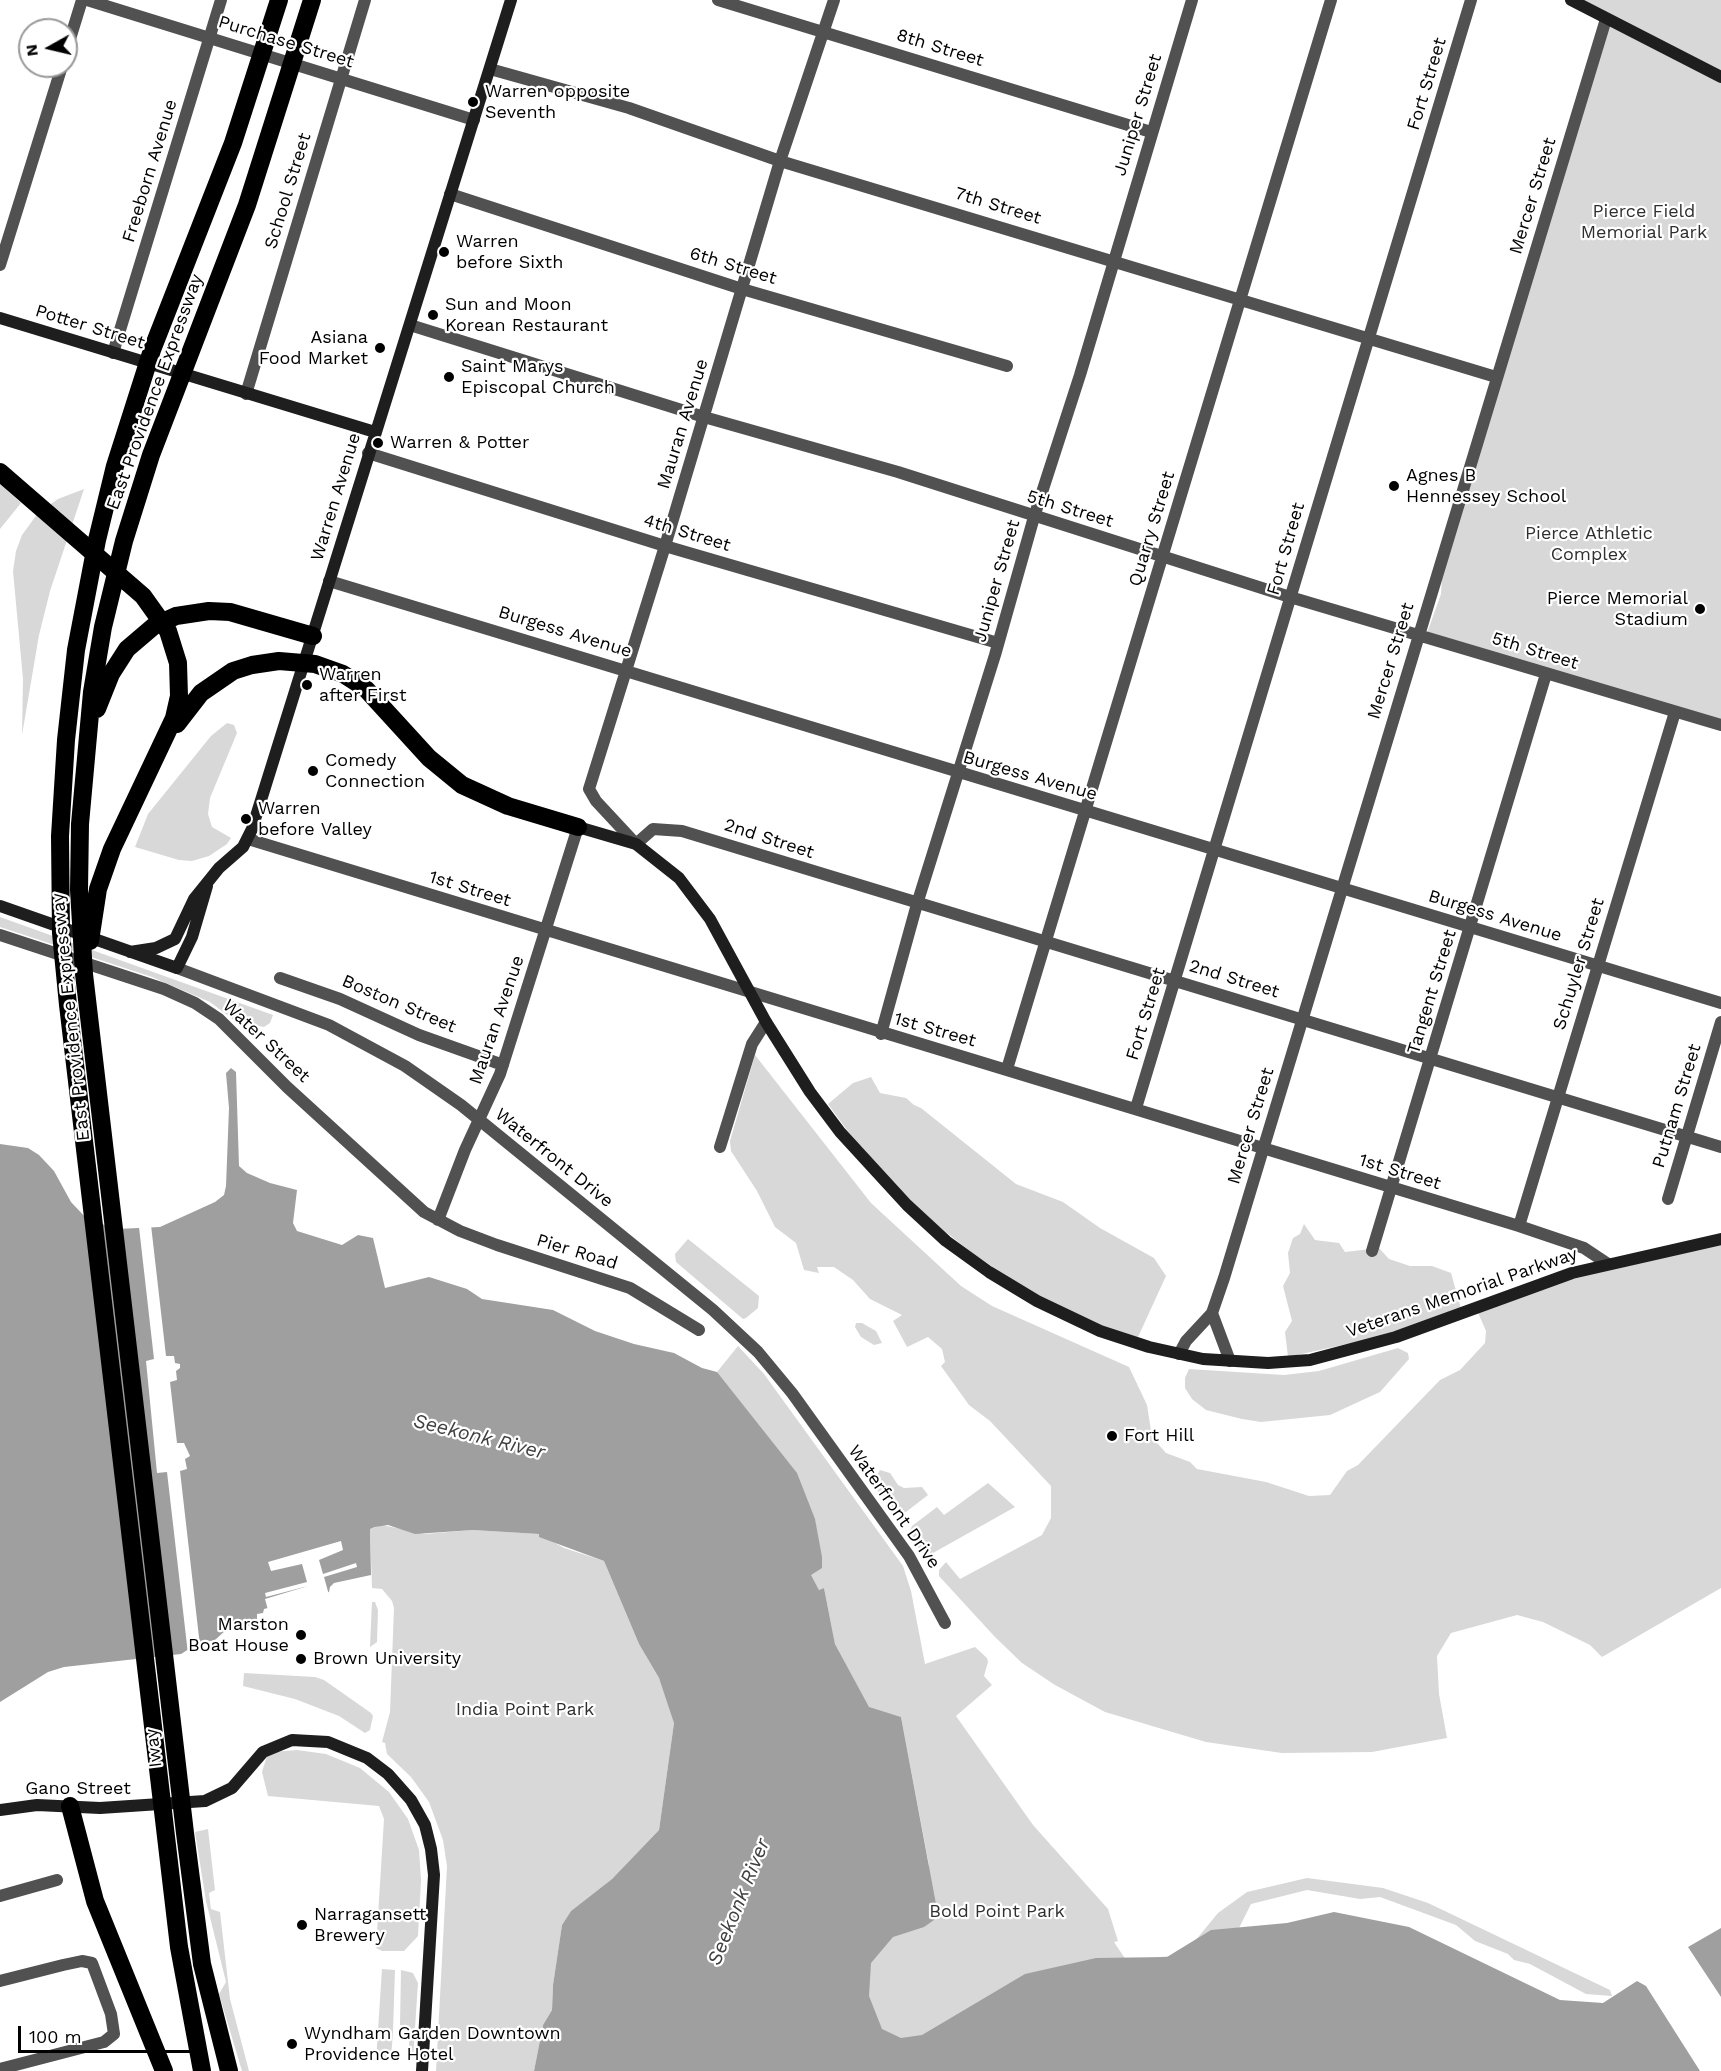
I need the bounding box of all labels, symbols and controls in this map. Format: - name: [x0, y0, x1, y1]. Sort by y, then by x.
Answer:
- street label: Purchase Street: [216, 11, 356, 73]
- north arrow: [18, 18, 78, 78]
- street label: 8th Street: [894, 25, 986, 71]
- street label: Fort Street: [1403, 35, 1451, 133]
- text: N: [21, 43, 42, 57]
- street label: Juniper Street: [1109, 51, 1167, 179]
- place label: Warren opposite Seventh: [485, 81, 630, 124]
- marker: Warren opposite Seventh: [466, 95, 480, 109]
- street label: Freeborn Avenue: [118, 97, 182, 245]
- street label: School Street: [260, 130, 316, 252]
- street label: Mercer Street: [1505, 135, 1561, 257]
- street label: 7th Street: [952, 183, 1044, 229]
- park label: Pierce Field Memorial Park: [1581, 201, 1707, 244]
- place label: Warren before Sixth: [456, 231, 563, 274]
- street label: 6th Street: [687, 243, 779, 289]
- marker: Warren before Sixth: [437, 245, 451, 259]
- street label: East Providence Expressway: [102, 271, 208, 513]
- place label: Sun and Moon Korean Restaurant: [445, 294, 608, 336]
- street label: Potter Street: [33, 300, 147, 354]
- marker: Sun and Moon Korean Restaurant: [426, 308, 440, 322]
- place label: Asiana Food Market: [259, 327, 368, 370]
- marker: Asiana Food Market: [373, 341, 387, 355]
- place label: Saint Marys Episcopal Church: [461, 356, 615, 398]
- street label: Mauran Avenue: [653, 356, 713, 492]
- marker: Saint Marys Episcopal Church: [442, 370, 456, 384]
- street label: Warren Avenue: [306, 430, 366, 564]
- place label: Warren & Potter: [390, 432, 529, 454]
- marker: Warren & Potter: [371, 436, 385, 450]
- place label: Agnes B Hennessey School: [1406, 465, 1566, 508]
- street label: Quarry Street: [1124, 469, 1180, 589]
- marker: Agnes B Hennessey School: [1387, 479, 1401, 493]
- street label: 5th Street: [1024, 486, 1116, 532]
- street label: Fort Street: [1262, 500, 1310, 598]
- street label: 4th Street: [641, 510, 733, 556]
- street label: Juniper Street: [969, 517, 1025, 645]
- park label: Pierce Athletic Complex: [1525, 523, 1653, 566]
- place label: Pierce Memorial Stadium: [1547, 588, 1688, 630]
- street label: Mercer Street: [1363, 600, 1419, 722]
- street label: Burgess Avenue: [496, 601, 634, 663]
- marker: Pierce Memorial Stadium: [1693, 602, 1707, 616]
- street label: 5th Street: [1489, 628, 1581, 674]
- place label: Warren after First: [319, 664, 406, 706]
- marker: Warren after First: [300, 678, 314, 692]
- street label: Burgess Avenue: [960, 747, 1100, 805]
- place label: Comedy Connection: [325, 750, 425, 792]
- marker: Comedy Connection: [306, 764, 320, 778]
- place label: Warren before Valley: [258, 798, 372, 840]
- marker: Warren before Valley: [239, 812, 253, 826]
- street label: 2nd Street: [721, 814, 817, 864]
- street label: 1st Street: [427, 866, 513, 912]
- street label: Burgess Avenue: [1426, 885, 1564, 947]
- street label: East Providence Expressway: [47, 892, 95, 1142]
- street label: Schuyler Street: [1549, 895, 1609, 1033]
- street label: Tangent Street: [1403, 927, 1461, 1057]
- street label: Mauran Avenue: [465, 953, 529, 1087]
- street label: 2nd Street: [1186, 955, 1282, 1003]
- street label: Fort Street: [1122, 965, 1170, 1063]
- street label: Boston Street: [339, 970, 459, 1038]
- street label: Water Street: [218, 995, 314, 1087]
- street label: 1st Street: [891, 1008, 979, 1052]
- street label: Putnam Street: [1648, 1041, 1706, 1171]
- street label: Mercer Street: [1223, 1065, 1279, 1187]
- street label: Waterfront Drive: [490, 1104, 618, 1212]
- street label: 1st Street: [1357, 1149, 1443, 1195]
- street label: Pier Road: [534, 1229, 620, 1275]
- street label: Veterans Memorial Parkway: [1344, 1243, 1580, 1343]
- water label: Seekonk River: [411, 1409, 547, 1465]
- place label: Fort Hill: [1124, 1425, 1194, 1447]
- marker: Fort Hill: [1105, 1429, 1119, 1443]
- street label: Waterfront Drive: [843, 1441, 945, 1573]
- place label: Marston Boat House: [188, 1614, 289, 1656]
- marker: Marston Boat House: [294, 1628, 308, 1642]
- place label: Brown University: [313, 1648, 461, 1670]
- marker: Brown University: [294, 1652, 308, 1666]
- park label: India Point Park: [456, 1699, 594, 1721]
- street label: Iway: [141, 1727, 167, 1769]
- street label: Gano Street: [25, 1778, 131, 1800]
- water label: Seekonk River: [703, 1835, 775, 1969]
- park label: Bold Point Park: [929, 1901, 1065, 1923]
- place label: Narragansett Brewery: [314, 1904, 426, 1946]
- marker: Narragansett Brewery: [295, 1918, 309, 1932]
- scale bar: [21, 2014, 204, 2052]
- place label: Wyndham Garden Downtown Providence Hotel: [304, 2023, 561, 2066]
- text: 100 m: [29, 2026, 82, 2047]
- marker: Wyndham Garden Downtown Providence Hotel: [285, 2037, 299, 2051]

